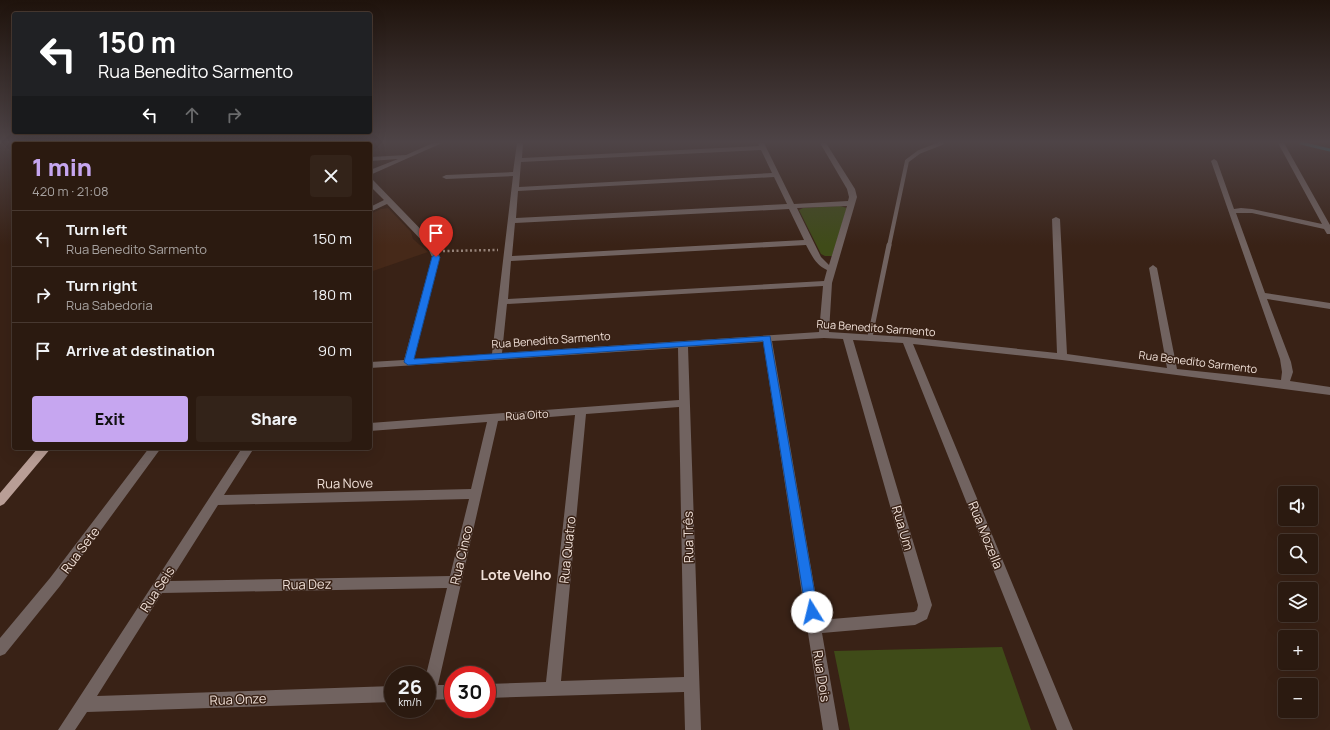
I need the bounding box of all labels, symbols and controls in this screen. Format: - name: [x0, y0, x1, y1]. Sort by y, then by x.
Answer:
- text: 150 m: [98, 23, 176, 61]
- icon: left: [32, 28, 84, 80]
- text: Rua Benedito Sarmento: [98, 59, 293, 83]
- icon: left: [139, 104, 161, 126]
- icon: ahead: [181, 104, 203, 126]
- icon: right: [223, 104, 245, 126]
- text: 1 min: [32, 150, 92, 183]
- button: close: [310, 155, 352, 197]
- text: 420 m · 21:08: [32, 182, 109, 200]
- pin: [419, 216, 453, 257]
- text: Turn left: [66, 219, 128, 240]
- icon: arrive: [425, 222, 447, 244]
- icon: left: [32, 228, 54, 250]
- text: 150 m: [313, 228, 352, 249]
- text: Rua Benedito Sarmento: [66, 240, 207, 258]
- text: Turn right: [66, 275, 137, 296]
- icon: right: [32, 284, 54, 306]
- text: 180 m: [313, 284, 352, 305]
- text: Rua Sabedoria: [66, 296, 153, 314]
- street label: Rua Benedito Sarmento: [816, 316, 937, 339]
- street label: Rua Benedito Sarmento: [491, 328, 611, 351]
- icon: arrive: [32, 340, 54, 362]
- text: Arrive at destination: [66, 340, 215, 361]
- text: 90 m: [318, 340, 352, 361]
- street label: Rua Benedito Sarmento: [1138, 347, 1259, 376]
- button: Exit: [32, 396, 188, 442]
- button: Share: [196, 396, 352, 442]
- street label: Rua Oito: [505, 405, 549, 423]
- street label: Rua Nove: [317, 474, 374, 492]
- map controls: [1278, 486, 1318, 718]
- button: sound: [1278, 486, 1318, 526]
- street label: Rua Mozella: [964, 499, 1008, 571]
- street label: Rua Um: [888, 503, 918, 553]
- street label: Rua Três: [679, 511, 697, 563]
- street label: Rua Quatro: [555, 515, 580, 585]
- street label: Rua Sete: [57, 523, 104, 577]
- street label: Rua Cinco: [445, 523, 477, 586]
- button: search: [1278, 534, 1318, 574]
- street label: Rua Seis: [136, 562, 179, 615]
- district label: Lote Velho: [481, 565, 552, 584]
- street label: Rua Dez: [282, 575, 332, 593]
- button: layers: [1278, 582, 1318, 622]
- position arrow: [791, 591, 833, 633]
- button: +: [1278, 630, 1318, 670]
- street label: Rua Dois: [809, 649, 835, 703]
- speed limit sign: 30: [444, 666, 496, 718]
- text: 26: [398, 673, 422, 700]
- button: −: [1278, 678, 1318, 718]
- street label: Rua Onze: [209, 689, 267, 709]
- text: km/h: [398, 695, 422, 709]

